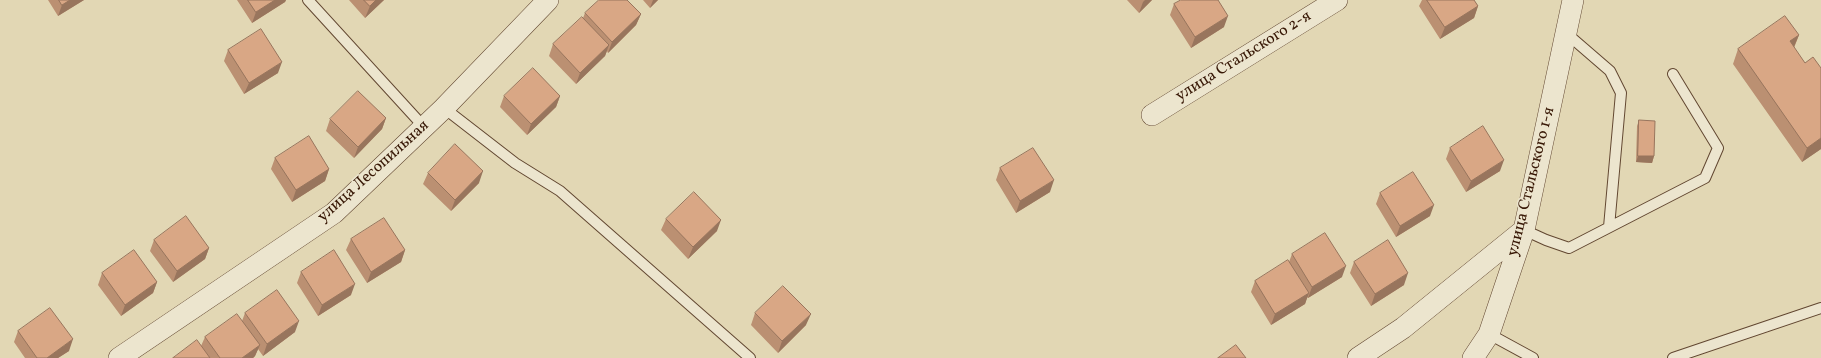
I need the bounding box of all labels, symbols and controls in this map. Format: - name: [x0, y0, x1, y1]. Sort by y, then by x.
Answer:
- street label: улица Стальского 2-я: [1173, 7, 1315, 107]
- street label: улица Стальского 1-я: [1504, 105, 1560, 259]
- street label: улица Лесопильная: [314, 117, 434, 227]

